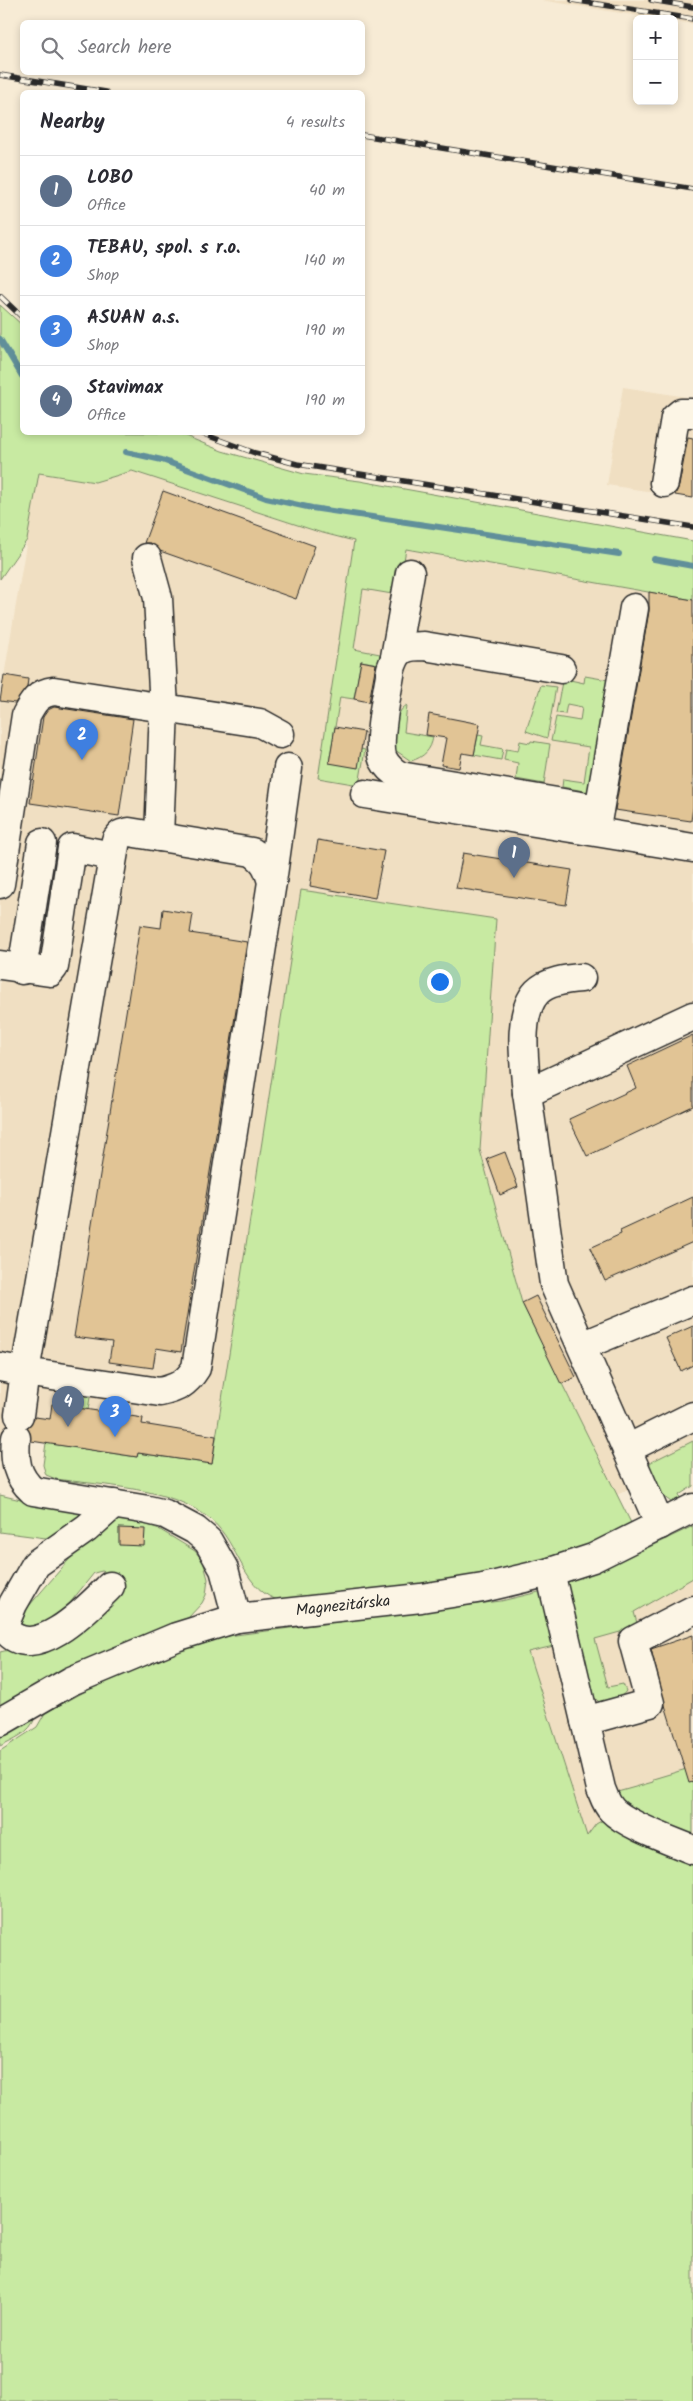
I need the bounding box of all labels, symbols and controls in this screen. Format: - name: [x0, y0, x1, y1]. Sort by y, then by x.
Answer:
- map controls: [633, 15, 678, 105]
- button: +: [633, 15, 678, 60]
- search box: [20, 20, 365, 75]
- text: Search here: [78, 33, 172, 63]
- icon: search: [38, 34, 66, 62]
- button: −: [633, 60, 678, 105]
- text: Nearby: [40, 106, 105, 139]
- text: 4 results: [286, 110, 345, 135]
- text: LOBO: [87, 163, 133, 193]
- text: 1: [54, 178, 58, 203]
- text: 40 m: [309, 178, 345, 203]
- text: Office: [87, 193, 126, 218]
- text: TEBAU, spol. s r.o.: [87, 233, 241, 263]
- text: 2: [51, 248, 61, 273]
- text: 140 m: [304, 248, 345, 273]
- text: Shop: [87, 263, 119, 288]
- text: ASUAN a.s.: [87, 303, 180, 333]
- text: 3: [52, 318, 60, 343]
- text: 190 m: [305, 318, 345, 343]
- text: Shop: [87, 333, 119, 358]
- text: Stavimax: [87, 373, 163, 403]
- text: 4: [52, 388, 60, 413]
- text: 190 m: [305, 388, 345, 413]
- text: Office: [87, 403, 126, 428]
- pin: 2: [66, 719, 98, 760]
- pin: 1: [498, 837, 530, 878]
- your location: [427, 969, 453, 995]
- pin: 4: [52, 1386, 84, 1427]
- pin: 3: [99, 1396, 131, 1437]
- street label: Magnezitárska: [294, 1589, 392, 1623]

